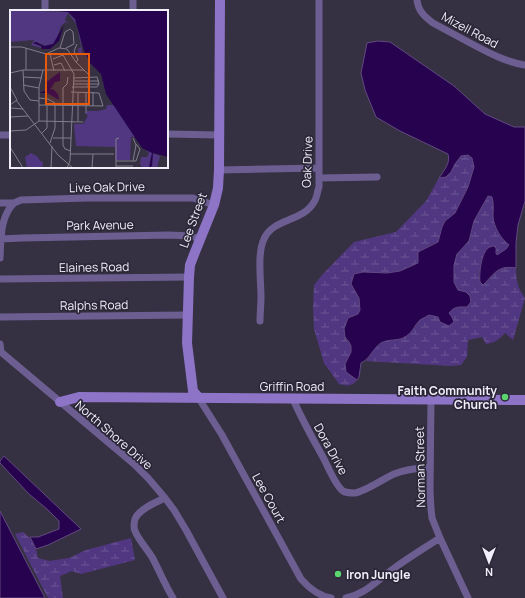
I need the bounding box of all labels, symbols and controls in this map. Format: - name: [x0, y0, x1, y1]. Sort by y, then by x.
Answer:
- street label: Mizell Road: [439, 8, 501, 52]
- inset map: [10, 10, 168, 168]
- street label: Oak Drive: [298, 136, 316, 188]
- street label: Live Oak Drive: [69, 178, 145, 196]
- street label: Lee Street: [175, 190, 211, 250]
- street label: Park Avenue: [66, 216, 134, 234]
- street label: Elaines Road: [59, 258, 129, 276]
- street label: Ralphs Road: [60, 296, 128, 314]
- street label: Griffin Road: [260, 378, 324, 395]
- place label: Faith Community Church: [398, 382, 497, 413]
- marker: Faith Community Church: [500, 392, 510, 402]
- street label: North Shore Drive: [72, 397, 156, 473]
- street label: Dora Drive: [310, 420, 352, 478]
- street label: Norman Street: [411, 426, 429, 508]
- street label: Lee Court: [248, 470, 290, 526]
- north arrow: [469, 542, 509, 582]
- text: N: [485, 565, 493, 580]
- place label: Iron Jungle: [346, 566, 410, 583]
- marker: Iron Jungle: [333, 569, 343, 579]

